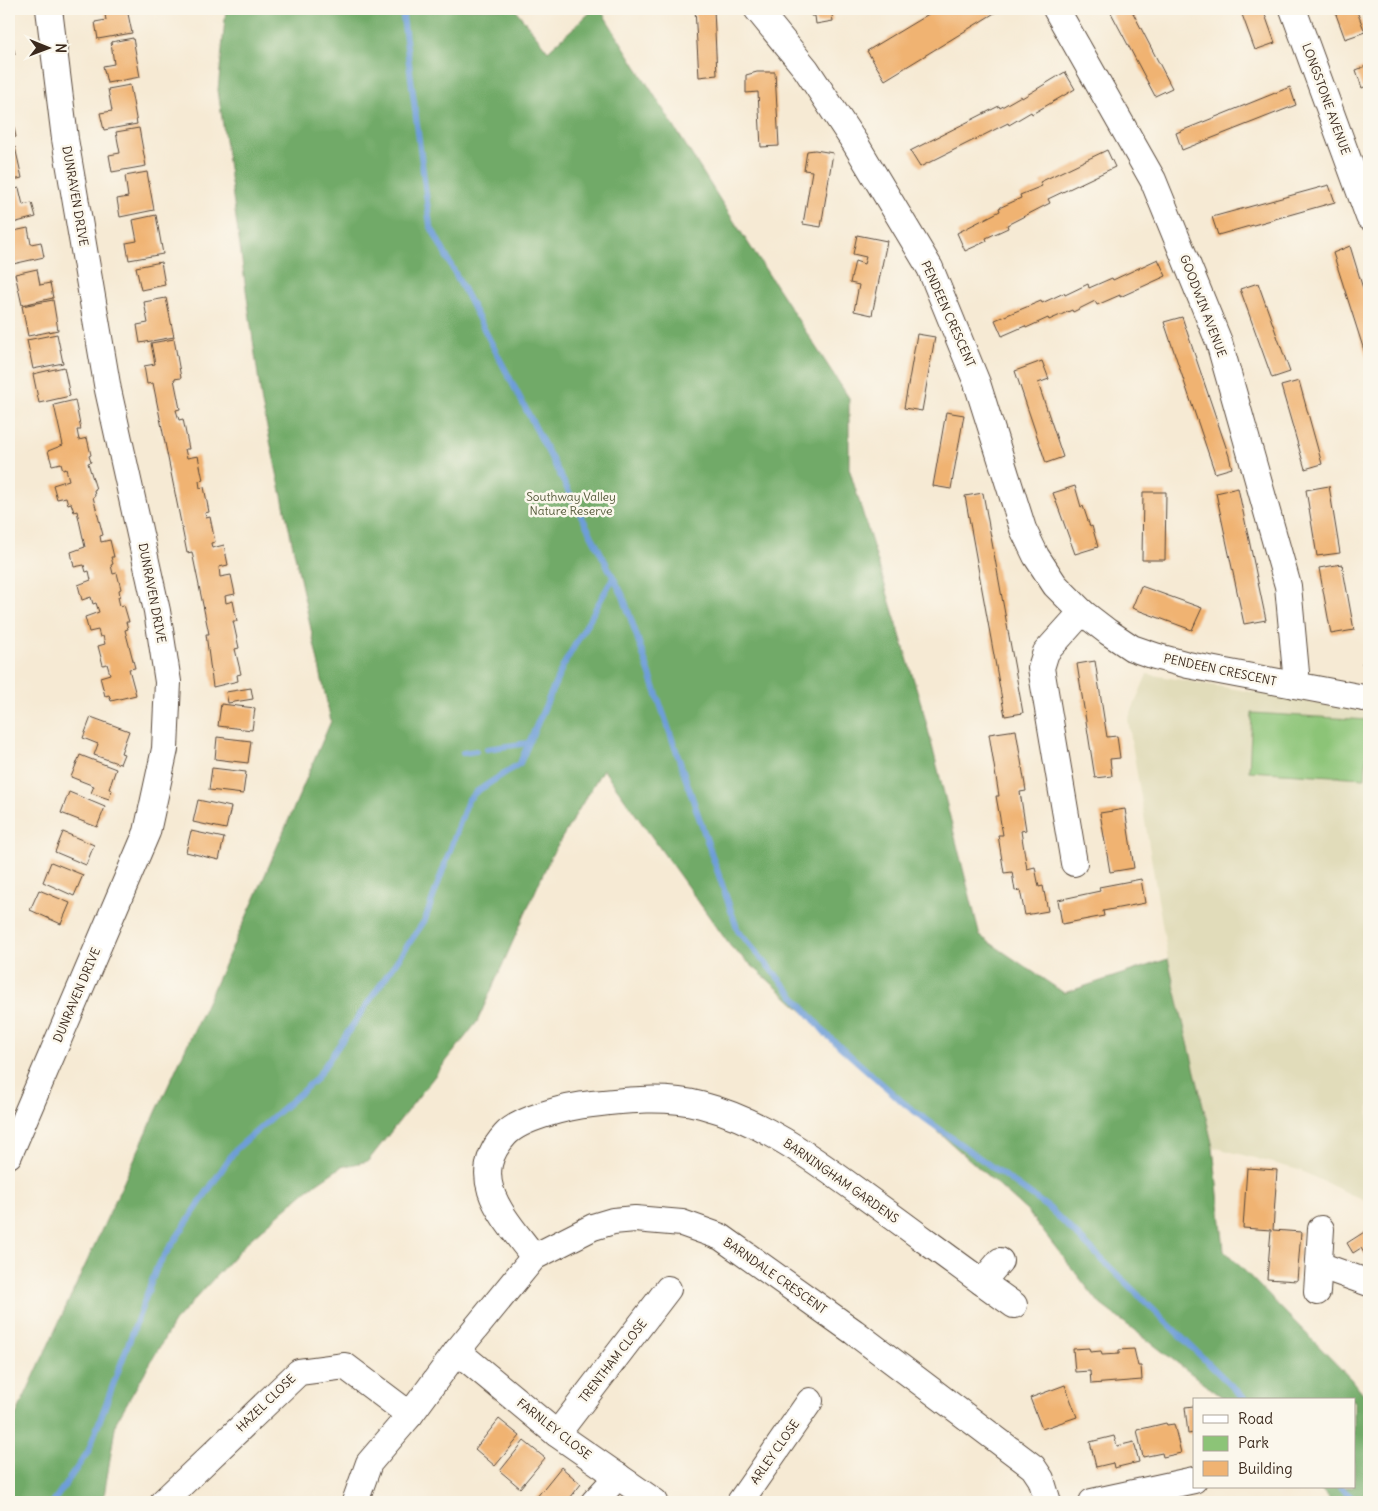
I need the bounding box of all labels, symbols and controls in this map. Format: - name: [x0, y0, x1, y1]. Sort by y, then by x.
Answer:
- north arrow: [22, 22, 72, 72]
- street label: LONGSTONE AVENUE: [1299, 41, 1354, 157]
- text: N: [52, 43, 70, 53]
- street label: DUNRAVEN DRIVE: [59, 145, 92, 247]
- street label: GOODWIN AVENUE: [1177, 253, 1230, 359]
- street label: PENDEEN CRESCENT: [918, 258, 979, 369]
- park label: Southway Valley Nature Reserve: [526, 489, 616, 518]
- street label: DUNRAVEN DRIVE: [135, 542, 170, 644]
- street label: PENDEEN CRESCENT: [1162, 650, 1278, 689]
- street label: DUNRAVEN DRIVE: [50, 945, 103, 1044]
- street label: BARNINGHAM GARDENS: [781, 1135, 902, 1226]
- street label: BARNDALE CRESCENT: [721, 1234, 830, 1317]
- street label: TRENTHAM CLOSE: [575, 1316, 650, 1405]
- street label: HAZEL CLOSE: [233, 1371, 298, 1435]
- street label: FARNLEY CLOSE: [514, 1395, 594, 1462]
- legend: [1193, 1398, 1356, 1488]
- text: Road: [1238, 1409, 1273, 1428]
- street label: ARLEY CLOSE: [747, 1417, 802, 1487]
- text: Park: [1238, 1433, 1269, 1452]
- text: Building: [1238, 1459, 1293, 1478]

